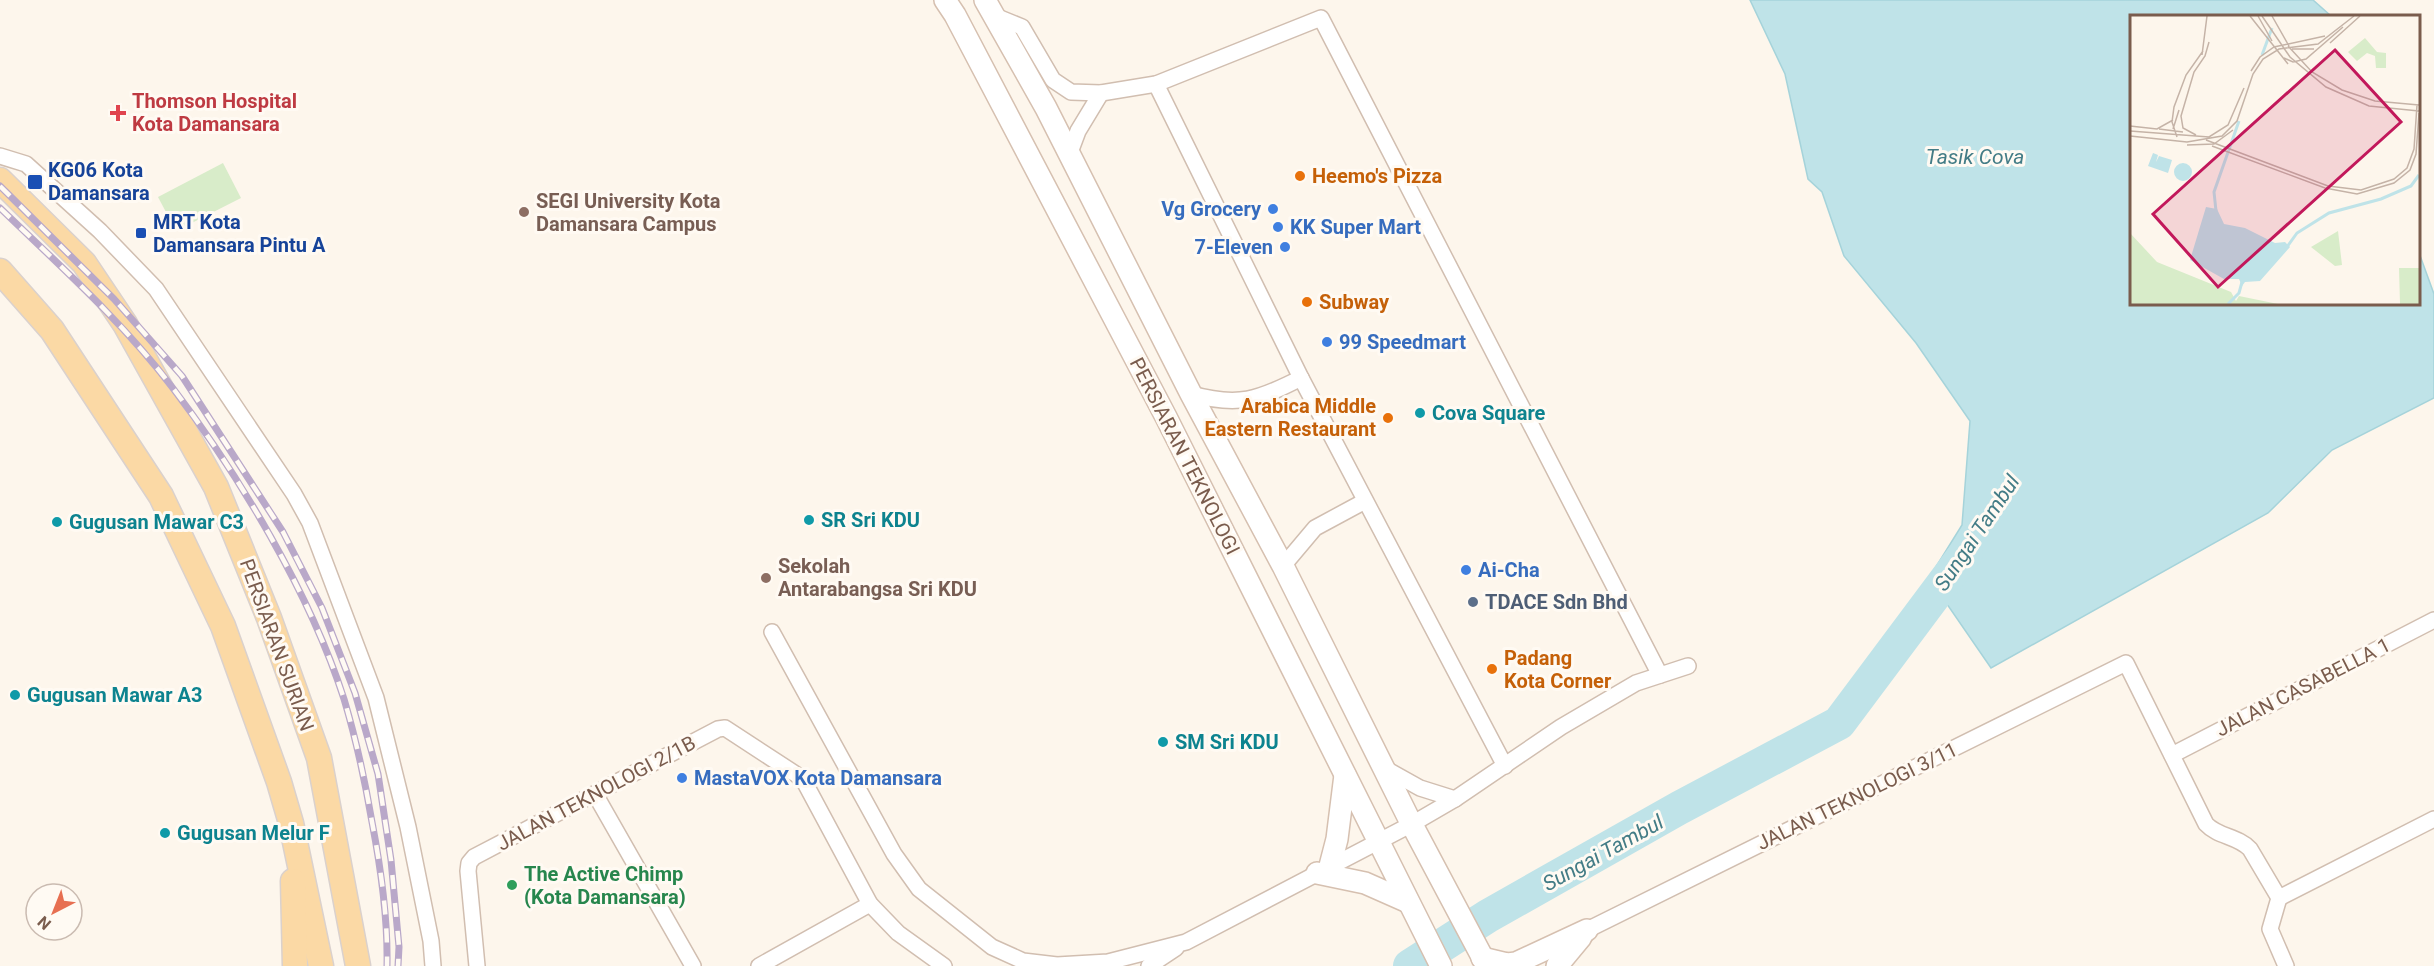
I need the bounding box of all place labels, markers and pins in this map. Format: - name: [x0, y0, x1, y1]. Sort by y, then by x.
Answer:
- place label: Thomson Hospital Kota Damansara: [132, 89, 297, 136]
- marker: Thomson Hospital Kota Damansara: [109, 104, 127, 122]
- place label: KG06 Kota Damansara: [48, 158, 150, 205]
- place label: Heemo's Pizza: [1312, 164, 1442, 188]
- marker: Heemo's Pizza: [1293, 169, 1307, 183]
- marker: KG06 Kota Damansara: [26, 173, 44, 191]
- place label: SEGI University Kota Damansara Campus: [536, 189, 721, 236]
- place label: Vg Grocery: [1161, 197, 1262, 221]
- marker: Vg Grocery: [1266, 202, 1280, 216]
- marker: SEGI University Kota Damansara Campus: [517, 205, 531, 219]
- place label: MRT Kota Damansara Pintu A: [153, 210, 326, 257]
- place label: KK Super Mart: [1290, 215, 1421, 239]
- marker: KK Super Mart: [1271, 220, 1285, 234]
- marker: MRT Kota Damansara Pintu A: [134, 226, 148, 240]
- place label: 7-Eleven: [1194, 235, 1273, 259]
- marker: 7-Eleven: [1278, 240, 1292, 254]
- place label: Subway: [1319, 290, 1390, 314]
- marker: Subway: [1300, 295, 1314, 309]
- place label: 99 Speedmart: [1339, 330, 1466, 354]
- marker: 99 Speedmart: [1320, 335, 1334, 349]
- place label: Arabica Middle Eastern Restaurant: [1204, 394, 1376, 441]
- place label: Cova Square: [1432, 401, 1546, 425]
- marker: Cova Square: [1413, 406, 1427, 420]
- marker: Arabica Middle Eastern Restaurant: [1381, 411, 1395, 425]
- place label: SR Sri KDU: [821, 508, 920, 532]
- place label: Gugusan Mawar C3: [69, 510, 244, 534]
- marker: SR Sri KDU: [802, 513, 816, 527]
- marker: Gugusan Mawar C3: [50, 515, 64, 529]
- place label: Sekolah Antarabangsa Sri KDU: [778, 554, 977, 601]
- place label: Ai-Cha: [1478, 558, 1540, 582]
- marker: Ai-Cha: [1459, 563, 1473, 577]
- marker: Sekolah Antarabangsa Sri KDU: [759, 571, 773, 585]
- place label: TDACE Sdn Bhd: [1485, 590, 1628, 614]
- marker: TDACE Sdn Bhd: [1466, 595, 1480, 609]
- place label: Padang Kota Corner: [1504, 646, 1612, 693]
- marker: Padang Kota Corner: [1485, 662, 1499, 676]
- place label: Gugusan Mawar A3: [27, 683, 202, 707]
- marker: Gugusan Mawar A3: [8, 688, 22, 702]
- place label: SM Sri KDU: [1175, 730, 1279, 754]
- marker: SM Sri KDU: [1156, 735, 1170, 749]
- place label: MastaVOX Kota Damansara: [694, 766, 942, 790]
- marker: MastaVOX Kota Damansara: [675, 771, 689, 785]
- place label: Gugusan Melur F: [177, 821, 330, 845]
- marker: Gugusan Melur F: [158, 826, 172, 840]
- place label: The Active Chimp (Kota Damansara): [524, 862, 686, 909]
- marker: The Active Chimp (Kota Damansara): [505, 878, 519, 892]

